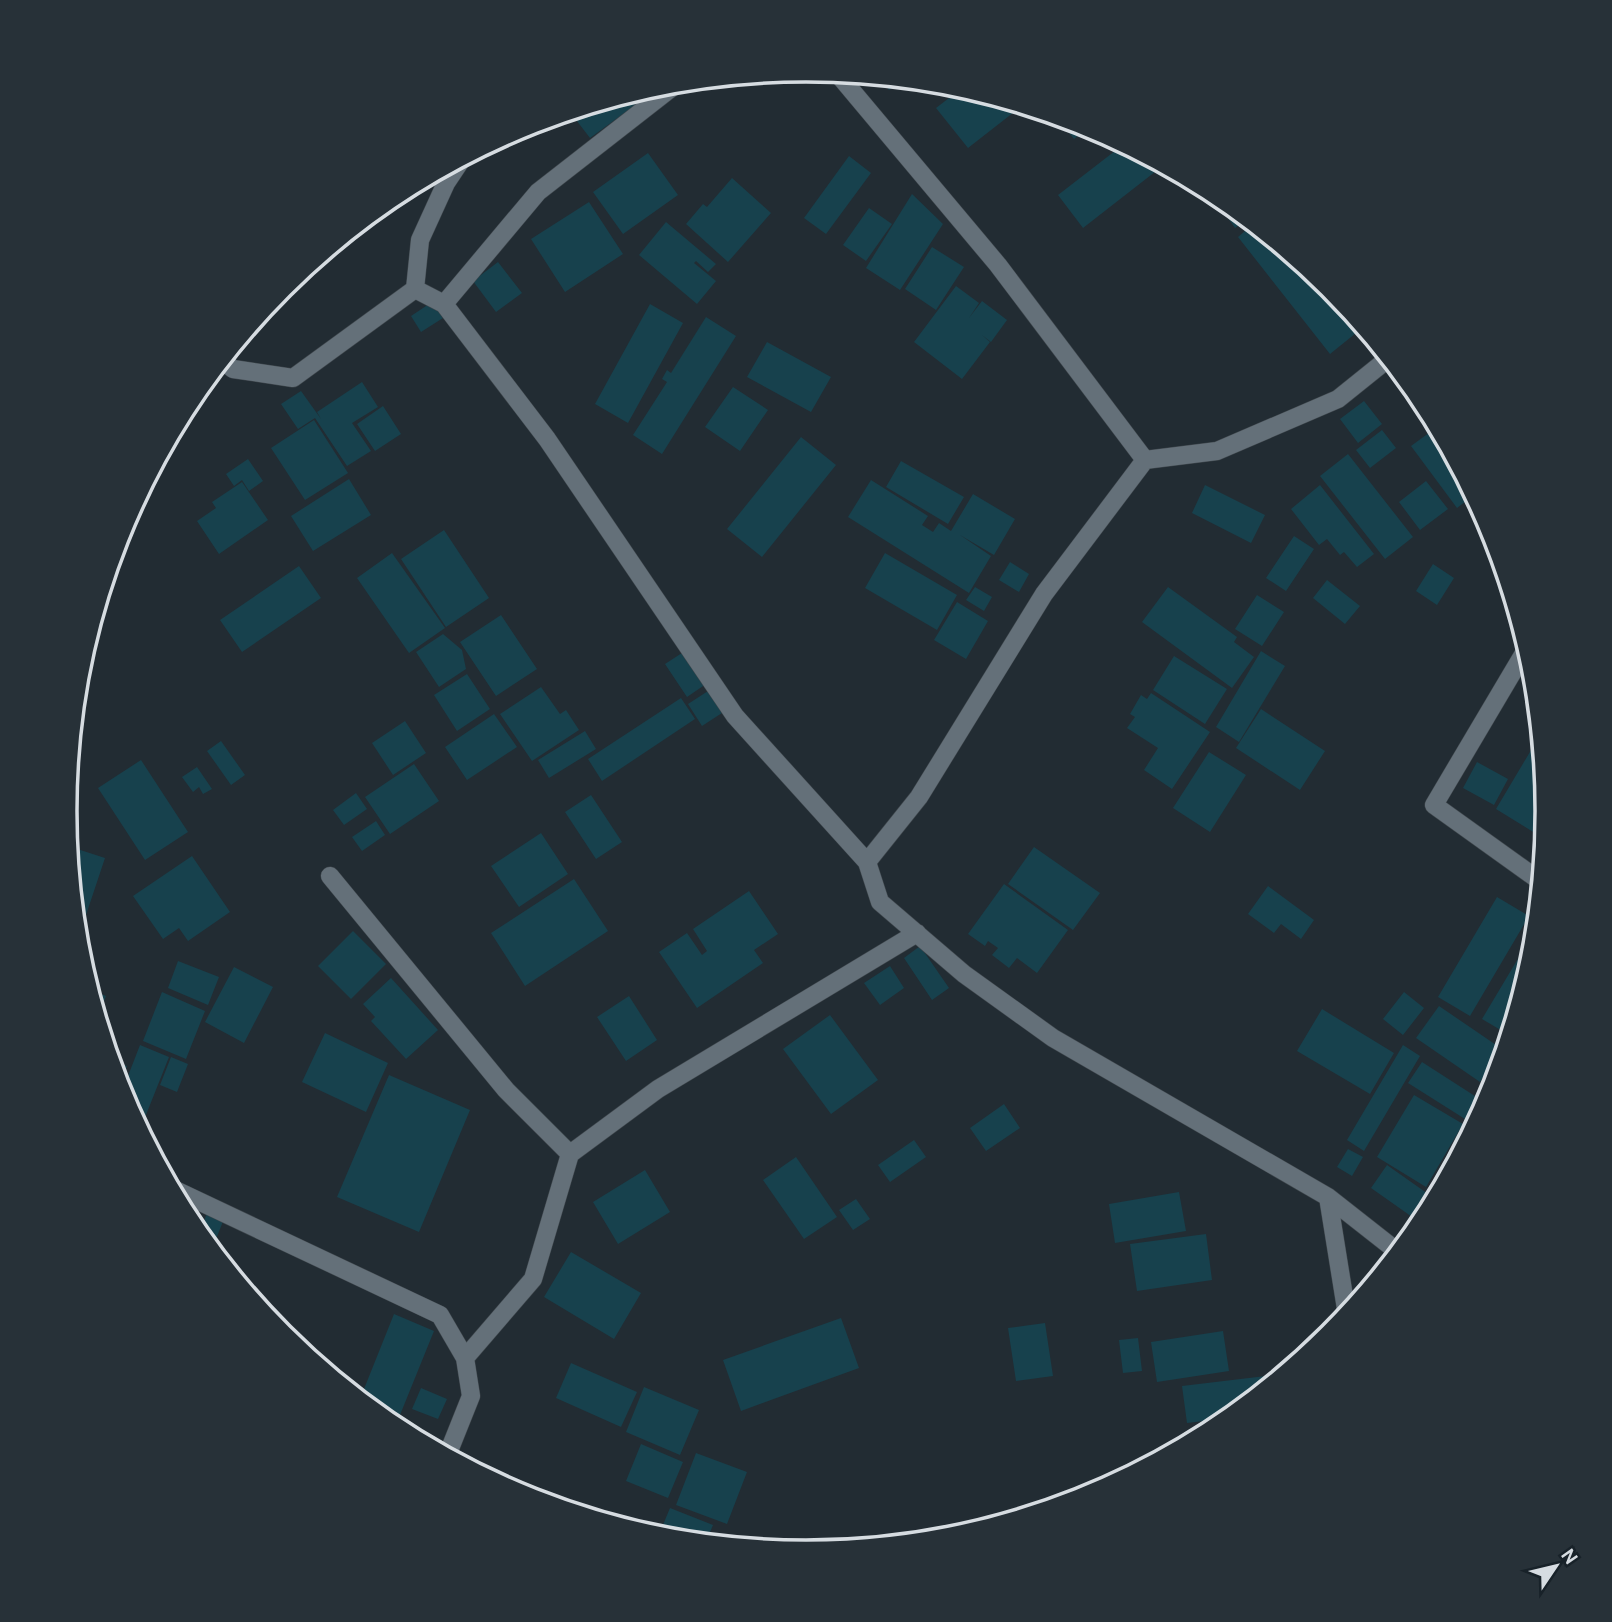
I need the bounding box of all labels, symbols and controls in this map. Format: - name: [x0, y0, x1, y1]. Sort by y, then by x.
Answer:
- north arrow: [1521, 1531, 1591, 1601]
- text: N: [1556, 1544, 1583, 1569]

